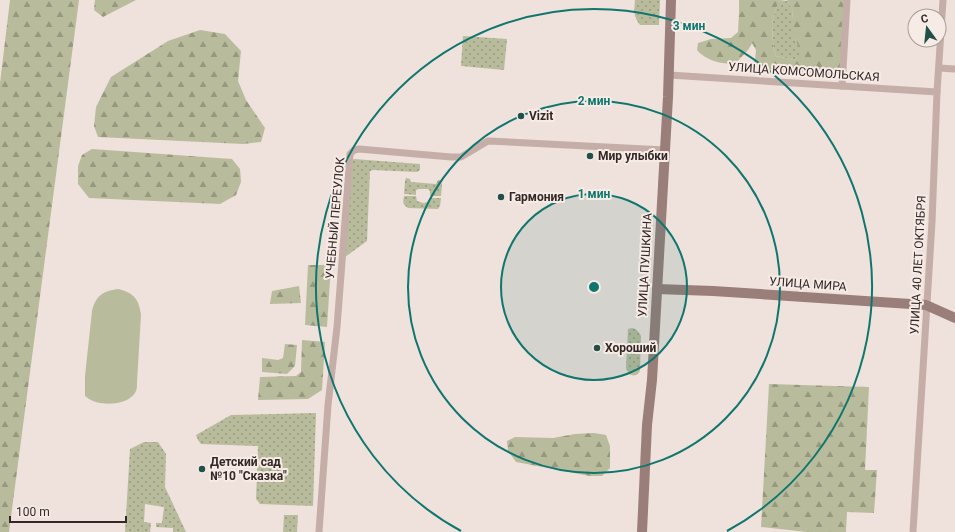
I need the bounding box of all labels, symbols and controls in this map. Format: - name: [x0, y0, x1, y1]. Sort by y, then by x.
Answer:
- north arrow: [907, 8, 947, 48]
- text: С: [919, 12, 930, 26]
- text: 3 мин: [673, 19, 705, 33]
- street label: УЛИЦА КОМСОМОЛЬСКАЯ: [728, 60, 880, 84]
- text: 2 мин: [578, 94, 610, 108]
- place label: Vizit: [529, 109, 553, 123]
- marker: Vizit: [516, 111, 526, 121]
- place label: Мир улыбки: [598, 149, 668, 163]
- marker: Мир улыбки: [585, 151, 595, 161]
- street label: УЧЕБНЫЙ ПЕРЕУЛОК: [322, 156, 347, 279]
- text: 1 мин: [578, 187, 610, 201]
- place label: Гармония: [509, 190, 564, 204]
- marker: Гармония: [496, 192, 506, 202]
- street label: УЛИЦА 40 ЛЕТ ОКТЯБРЯ: [907, 195, 929, 335]
- street label: УЛИЦА ПУШКИНА: [635, 212, 655, 317]
- street label: УЛИЦА МИРА: [769, 274, 847, 294]
- centre of rings: [587, 280, 601, 294]
- place label: Хороший: [605, 341, 657, 355]
- marker: Хороший: [592, 343, 602, 353]
- place label: Детский сад №10 "Сказка": [210, 455, 287, 483]
- marker: Детский сад №10 "Сказка": [197, 464, 207, 474]
- scale bar: [10, 498, 126, 524]
- text: 100 m: [16, 505, 50, 519]

